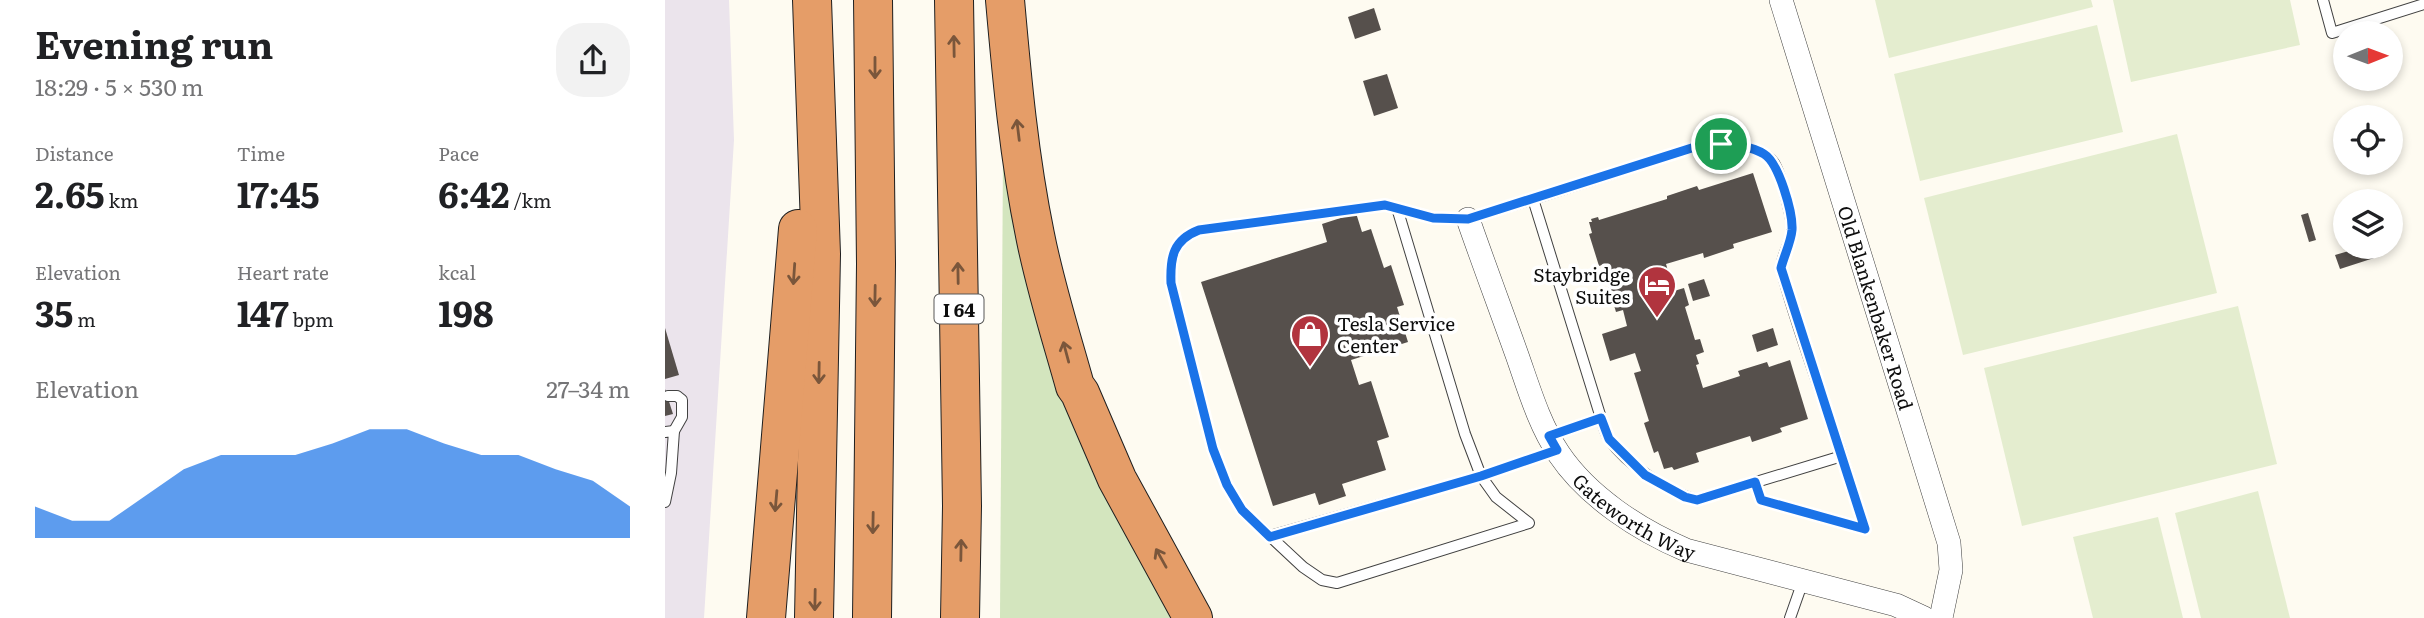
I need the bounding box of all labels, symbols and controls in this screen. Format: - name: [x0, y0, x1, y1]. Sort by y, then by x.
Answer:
- text: Evening run: [35, 14, 273, 71]
- north arrow: [2333, 21, 2403, 91]
- map controls: [2333, 21, 2403, 259]
- button: share: [556, 23, 630, 97]
- one-way arrow: [948, 35, 961, 58]
- one-way arrow: [868, 56, 882, 79]
- text: 18:29 · 5 × 530 m: [35, 69, 204, 103]
- button: locate: [2333, 105, 2403, 175]
- pin: [1691, 114, 1751, 174]
- one-way arrow: [1012, 119, 1025, 142]
- icon: arrive: [1702, 125, 1740, 163]
- text: Distance: [35, 139, 114, 167]
- text: Time: [237, 139, 285, 167]
- text: Pace: [438, 139, 479, 167]
- text: 2.65: [35, 167, 105, 219]
- text: 17:45: [237, 167, 320, 219]
- text: 6:42: [438, 167, 510, 219]
- text: km: [105, 186, 138, 214]
- text: /km: [510, 186, 551, 214]
- button: layers: [2333, 189, 2403, 259]
- street label: Old Blankenbaker Road: [1831, 202, 1921, 414]
- text: Elevation: [35, 258, 121, 286]
- text: Heart rate: [237, 258, 329, 286]
- text: kcal: [438, 258, 476, 286]
- place label: Staybridge Suites: [1533, 260, 1630, 310]
- one-way arrow: [787, 262, 800, 285]
- one-way arrow: [952, 262, 965, 285]
- hotel icon: Staybridge Suites: [1636, 264, 1678, 319]
- one-way arrow: [869, 284, 882, 307]
- text: 35: [35, 286, 73, 338]
- text: 147: [237, 286, 289, 338]
- text: 198: [438, 286, 494, 338]
- road number: I 64: [935, 295, 983, 324]
- text: m: [73, 305, 96, 333]
- text: bpm: [289, 305, 334, 333]
- place label: Tesla Service Center: [1337, 309, 1455, 359]
- shop icon: Tesla Service Center: [1289, 313, 1331, 368]
- one-way arrow: [1058, 342, 1071, 364]
- one-way arrow: [812, 361, 826, 384]
- text: Elevation: [35, 371, 139, 405]
- text: 27–34 m: [546, 371, 630, 405]
- street label: Gateworth Way: [1567, 467, 1699, 566]
- one-way arrow: [770, 489, 783, 512]
- one-way arrow: [866, 511, 880, 534]
- one-way arrow: [955, 539, 968, 562]
- one-way arrow: [1153, 548, 1167, 569]
- one-way arrow: [808, 588, 821, 611]

